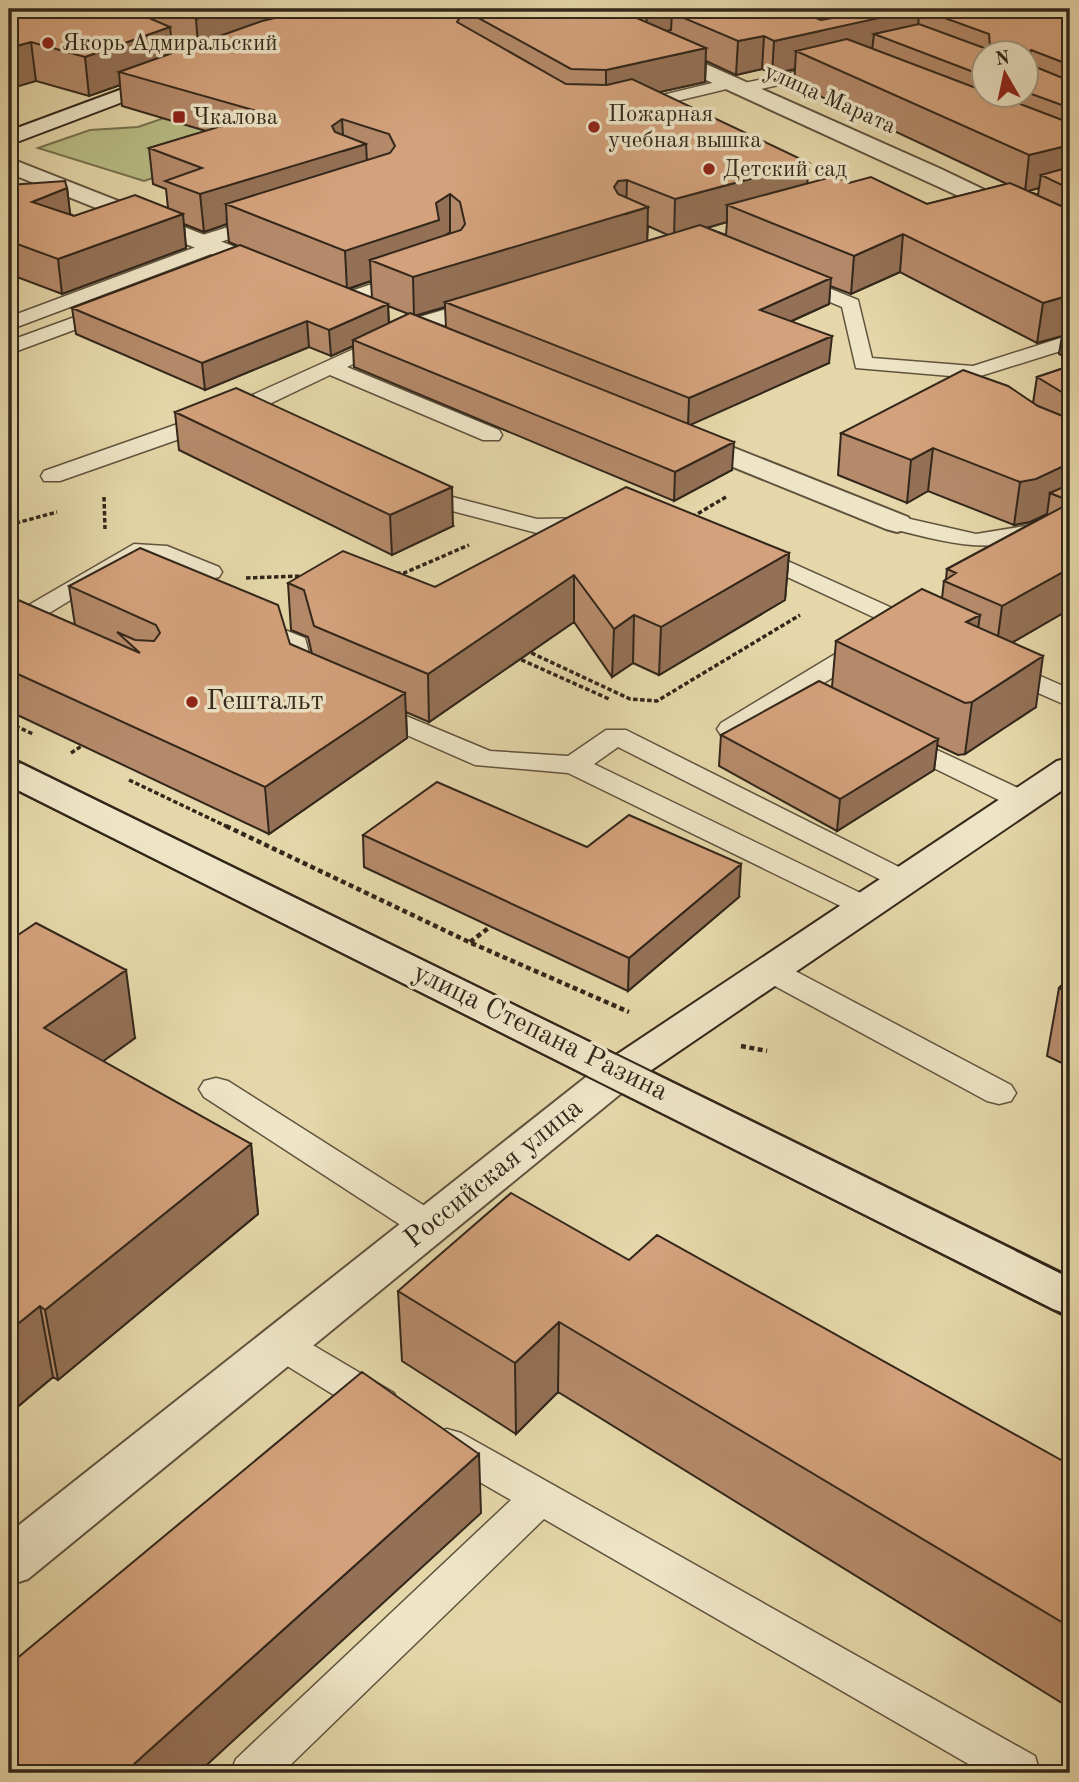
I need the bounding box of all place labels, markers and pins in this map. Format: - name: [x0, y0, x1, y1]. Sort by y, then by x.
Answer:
- place label: Якорь Адмиральский: [62, 32, 278, 55]
- marker: Якорь Адмиральский: [40, 35, 56, 51]
- place label: Пожарная учебная вышка: [608, 103, 762, 152]
- place label: Чкалова: [193, 106, 278, 129]
- marker: Чкалова: [171, 109, 187, 125]
- marker: Пожарная учебная вышка: [586, 119, 602, 135]
- place label: Детский сад: [723, 158, 848, 181]
- marker: Детский сад: [701, 161, 717, 177]
- place label: Гештальт: [206, 688, 324, 716]
- marker: Гештальт: [184, 694, 200, 710]

